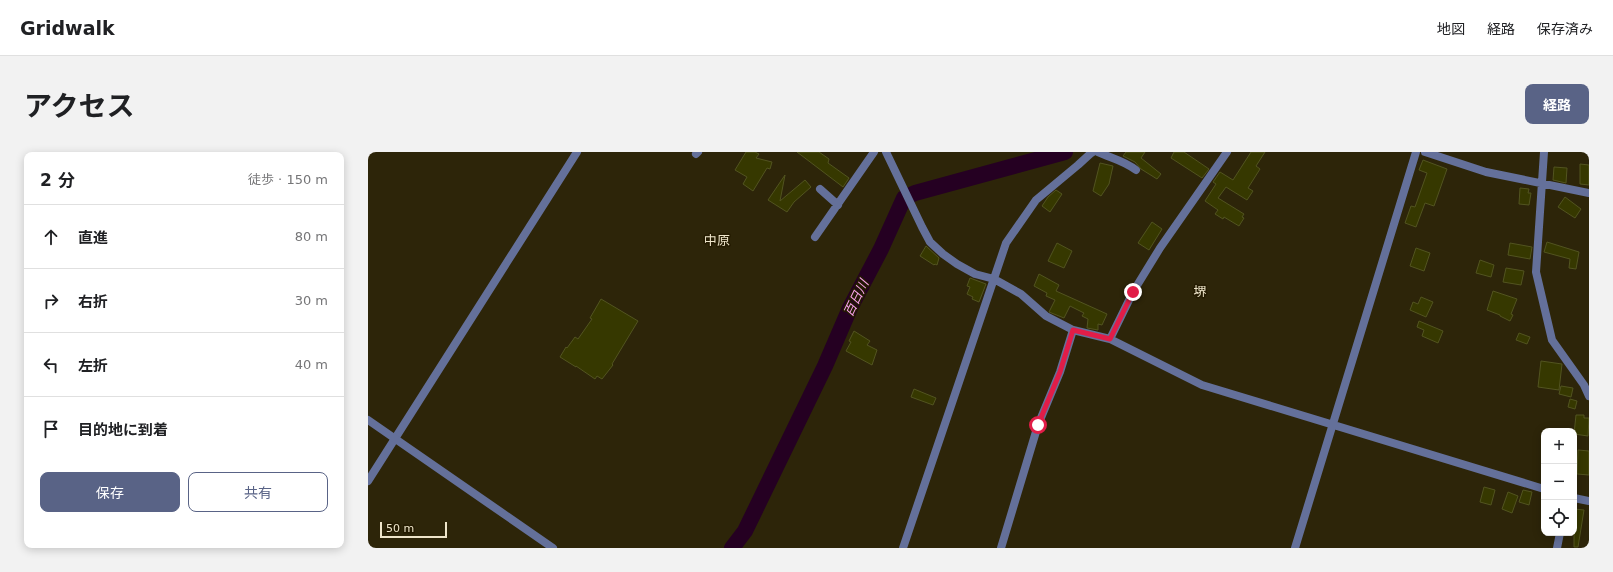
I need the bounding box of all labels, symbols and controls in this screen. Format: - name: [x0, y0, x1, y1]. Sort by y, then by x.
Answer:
- text: Gridwalk: [20, 17, 115, 39]
- text: 地図: [1437, 21, 1465, 37]
- text: 経路: [1487, 21, 1515, 37]
- text: 保存済み: [1537, 21, 1593, 37]
- button: 経路: [1525, 84, 1589, 124]
- text: アクセス: [24, 90, 135, 123]
- text: 2 分: [40, 170, 75, 190]
- text: 徒歩 · 150 m: [248, 172, 328, 187]
- icon: ahead: [40, 226, 62, 248]
- text: 直進: [78, 229, 108, 247]
- text: 80 m: [295, 229, 328, 244]
- district label: 中原: [704, 233, 730, 248]
- water label: 百日川: [841, 275, 872, 319]
- route end: [1124, 283, 1142, 301]
- district label: 堺: [1193, 284, 1207, 299]
- icon: right: [40, 290, 62, 312]
- text: 右折: [78, 293, 108, 311]
- text: 30 m: [295, 293, 328, 308]
- icon: left: [40, 354, 62, 376]
- text: 左折: [78, 357, 108, 375]
- text: 40 m: [295, 357, 328, 372]
- route start: [1029, 416, 1047, 434]
- icon: arrive: [40, 418, 62, 440]
- text: 目的地に到着: [78, 421, 168, 439]
- map controls: [1541, 428, 1577, 536]
- button: +: [1541, 428, 1577, 464]
- button: −: [1541, 464, 1577, 500]
- button: 保存: [40, 472, 180, 512]
- button: 共有: [188, 472, 328, 512]
- button: locate: [1541, 500, 1577, 536]
- scale bar: [380, 520, 447, 539]
- text: 50 m: [386, 522, 414, 535]

